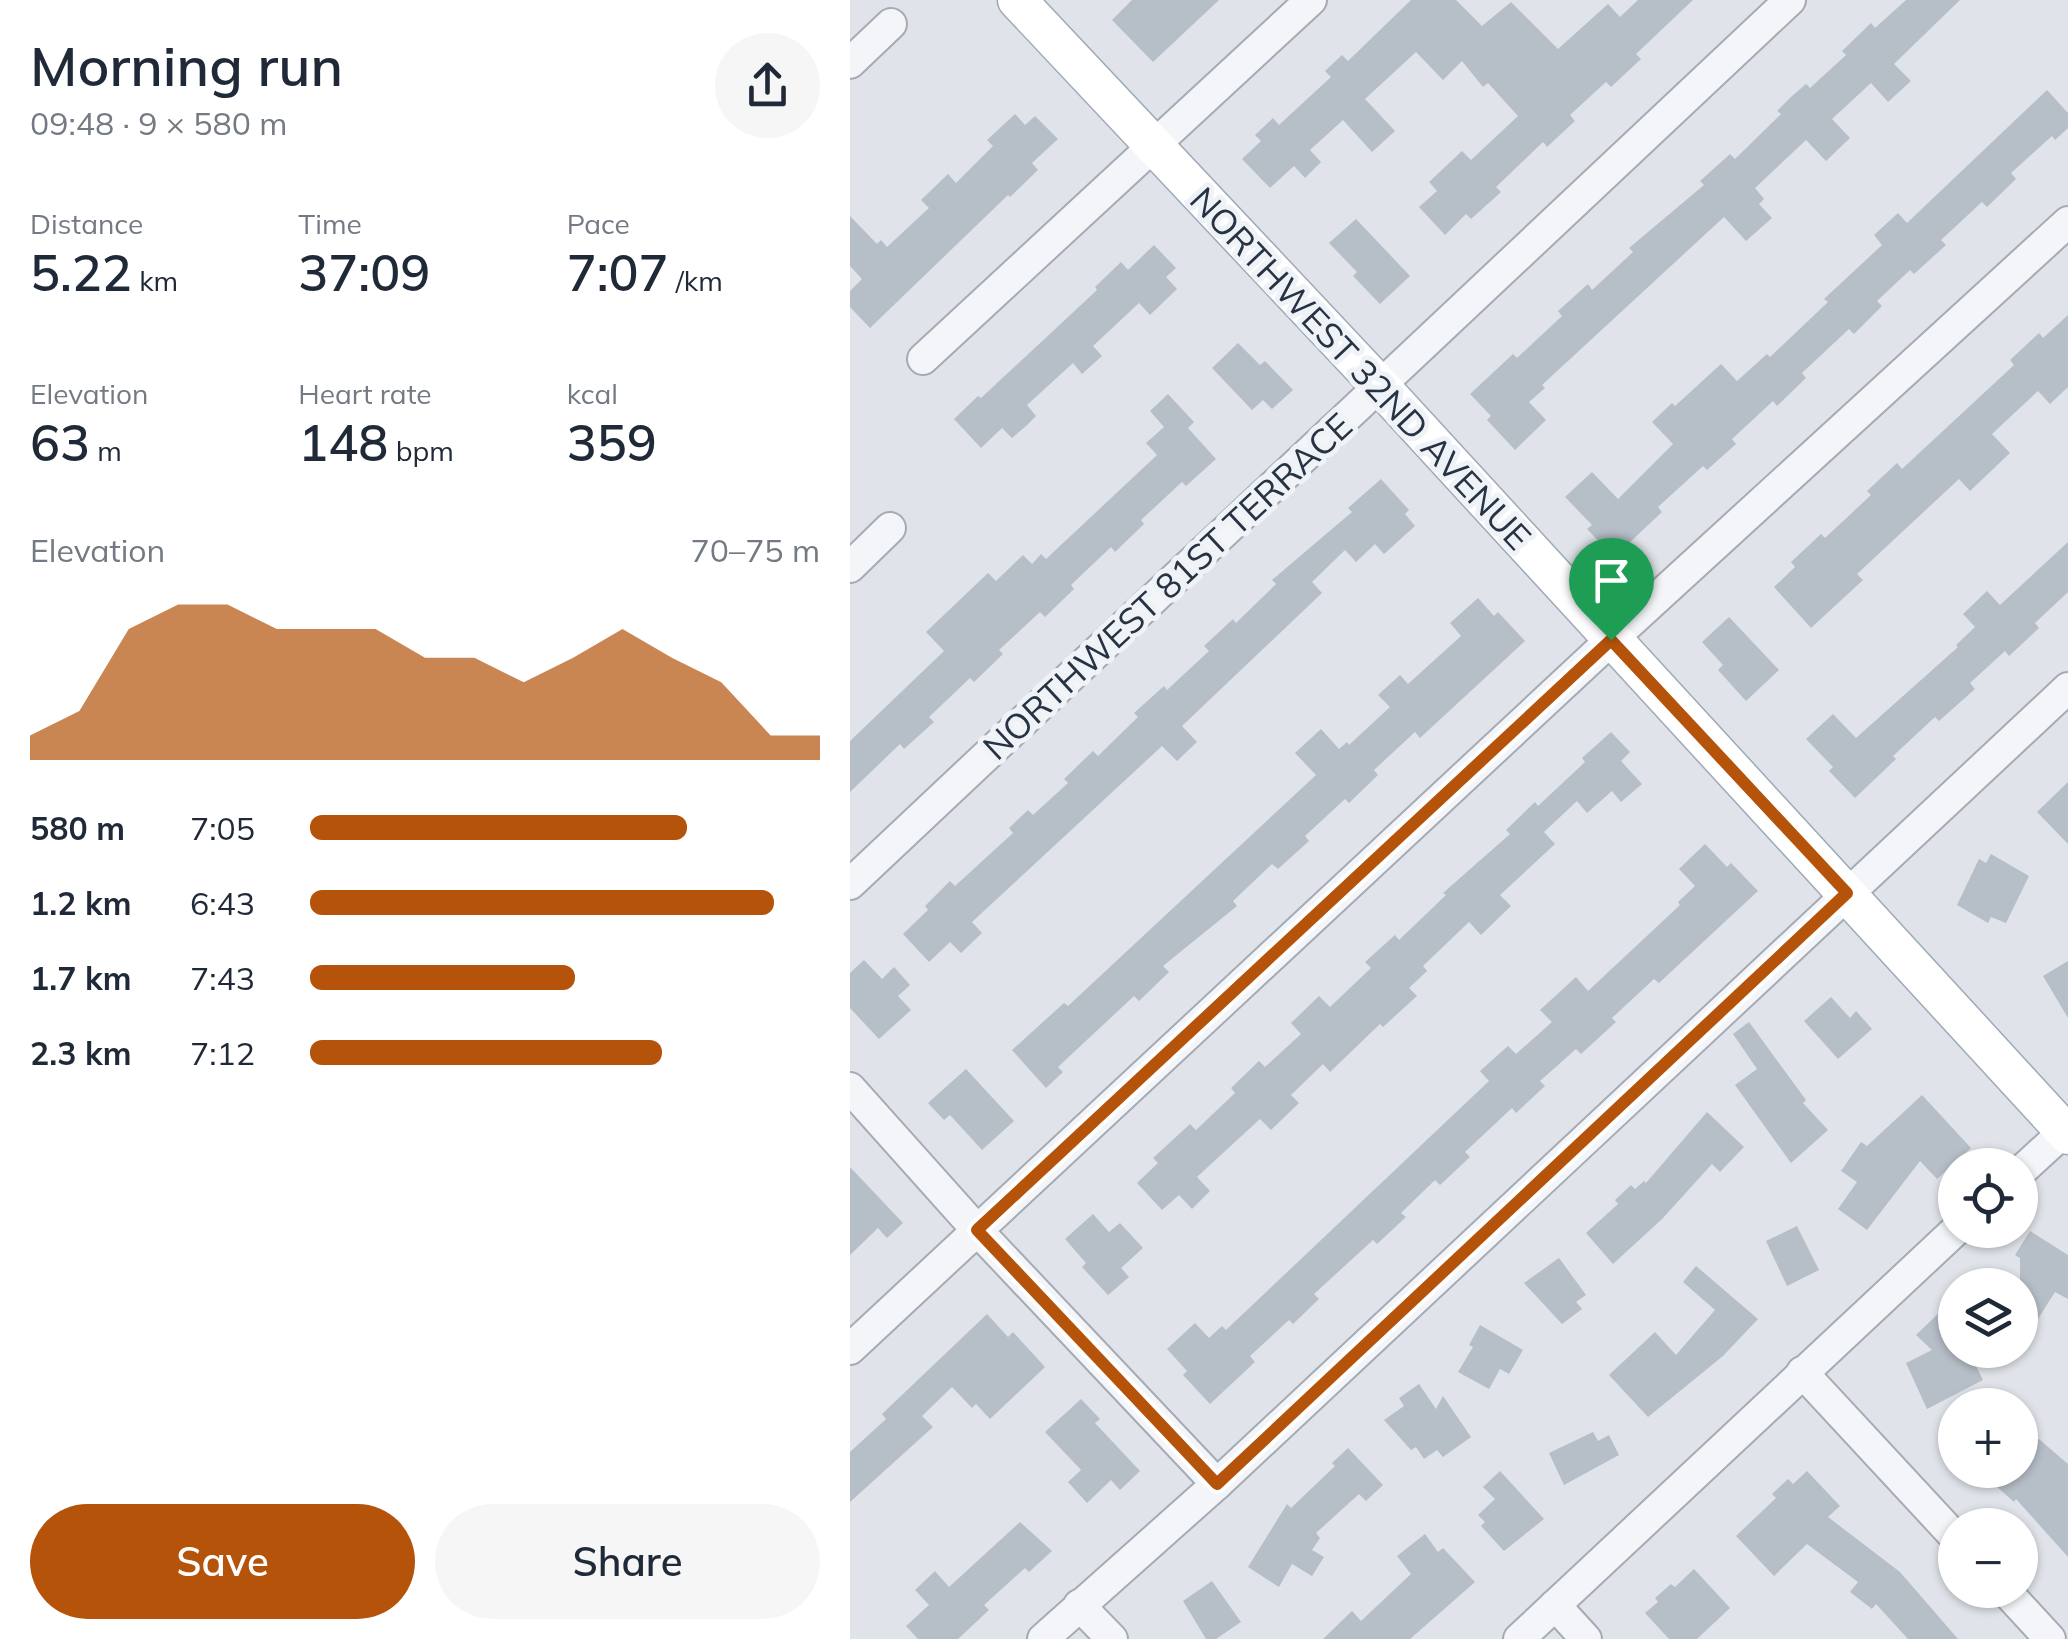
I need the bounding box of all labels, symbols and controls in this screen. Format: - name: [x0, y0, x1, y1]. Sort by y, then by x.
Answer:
- text: Morning run: [30, 31, 343, 100]
- button: share: [715, 33, 820, 138]
- text: 09:48 · 9 × 580 m: [30, 103, 287, 143]
- street label: NORTHWEST 32ND AVENUE: [1181, 178, 1541, 558]
- text: Distance: [30, 206, 143, 241]
- text: Time: [298, 206, 362, 241]
- text: Pace: [567, 206, 630, 241]
- text: 5.22: [30, 241, 132, 304]
- text: 37:09: [298, 241, 430, 304]
- text: 7:07: [567, 241, 669, 304]
- text: km: [132, 263, 178, 298]
- text: /km: [669, 263, 723, 298]
- text: Elevation: [30, 376, 148, 411]
- text: Heart rate: [298, 376, 432, 411]
- text: kcal: [567, 376, 618, 411]
- street label: NORTHWEST 81ST TERRACE: [973, 403, 1361, 769]
- text: 63: [30, 411, 90, 474]
- text: 148: [298, 411, 388, 474]
- text: 359: [567, 411, 657, 474]
- text: m: [90, 433, 122, 468]
- text: bpm: [388, 433, 454, 468]
- text: Elevation: [30, 530, 165, 570]
- text: 70–75 m: [691, 530, 820, 570]
- pin: [1569, 538, 1654, 641]
- icon: arrive: [1584, 553, 1639, 608]
- text: 580 m: [30, 808, 125, 848]
- text: 7:05: [190, 808, 255, 848]
- text: 1.2 km: [30, 883, 132, 923]
- text: 6:43: [190, 883, 255, 923]
- text: 1.7 km: [30, 958, 132, 998]
- text: 7:43: [190, 958, 255, 998]
- text: 2.3 km: [30, 1033, 132, 1073]
- text: 7:12: [190, 1033, 255, 1073]
- map controls: [1938, 1148, 2038, 1608]
- button: locate: [1938, 1148, 2038, 1248]
- button: layers: [1938, 1268, 2038, 1368]
- button: +: [1938, 1388, 2038, 1488]
- button: Save: [30, 1504, 415, 1619]
- button: Share: [435, 1504, 820, 1619]
- button: −: [1938, 1508, 2038, 1608]

